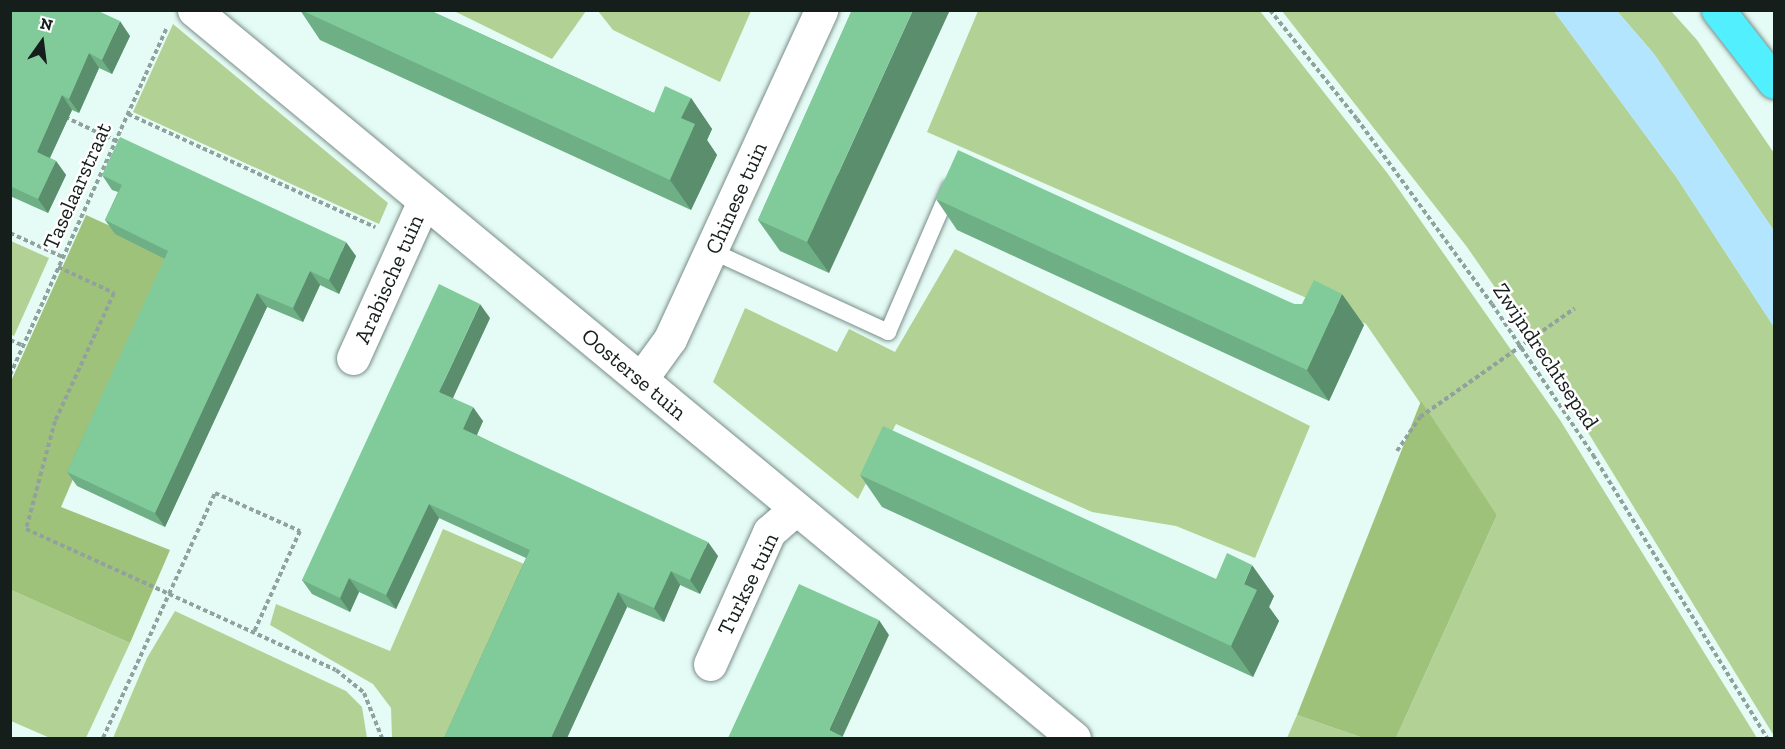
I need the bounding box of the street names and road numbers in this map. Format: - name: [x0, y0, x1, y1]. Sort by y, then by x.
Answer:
- street label: Taselaarstraat: [37, 118, 117, 254]
- street label: Chinese tuin: [700, 138, 772, 258]
- street label: Arabische tuin: [349, 210, 429, 348]
- street label: Zwijndrechtsepad: [1487, 278, 1605, 434]
- street label: Oosterse tuin: [576, 322, 692, 426]
- street label: Turkse tuin: [712, 528, 784, 640]

